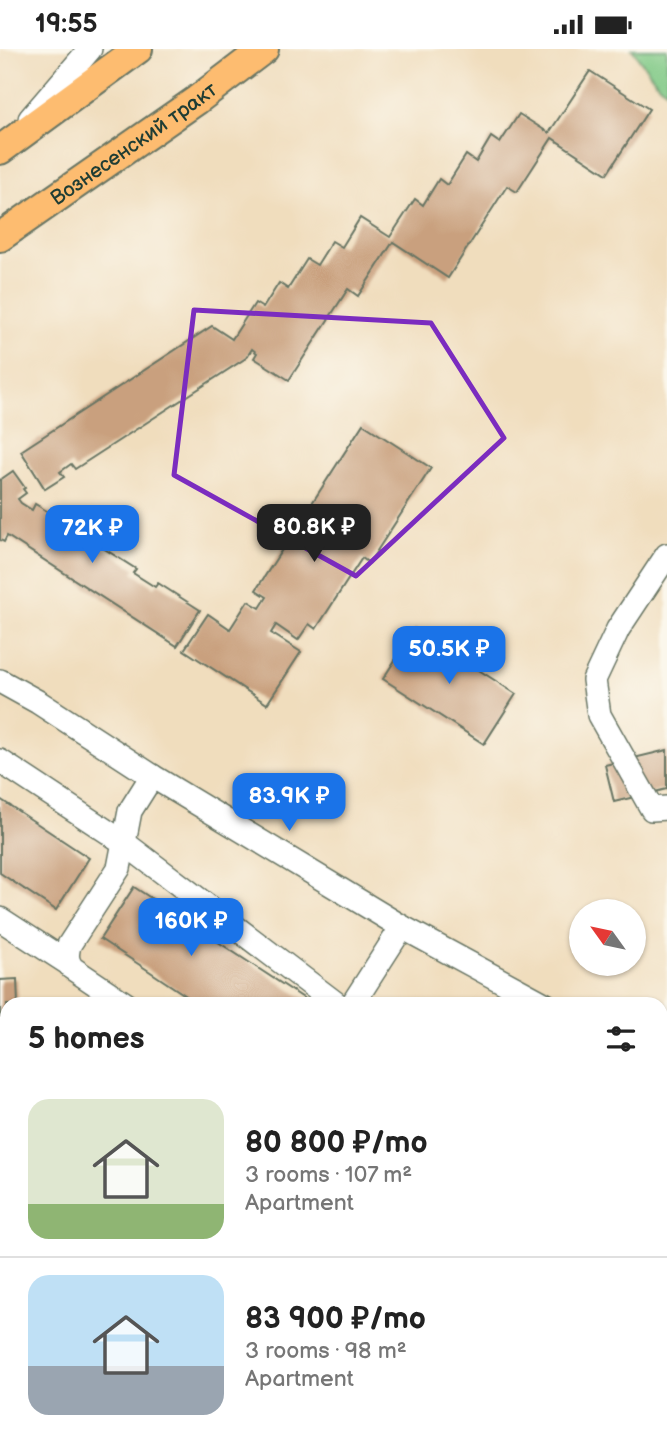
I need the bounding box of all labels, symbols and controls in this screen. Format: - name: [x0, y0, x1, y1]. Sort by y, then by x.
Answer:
- text: 19:55: [35, 9, 97, 40]
- street label: Вознесенский тракт: [46, 77, 222, 211]
- pin: 72K ₽: [43, 505, 141, 565]
- pin: 80.8K ₽: [249, 505, 379, 564]
- text: 80.8K ₽: [273, 513, 355, 541]
- text: 72K ₽: [61, 514, 123, 542]
- pin: 50.5K ₽: [384, 627, 514, 686]
- text: 50.5K ₽: [408, 635, 490, 663]
- pin: 83.9K ₽: [224, 773, 354, 833]
- text: 83.9K ₽: [248, 782, 330, 810]
- pin: 160K ₽: [134, 899, 248, 958]
- north arrow: [569, 899, 646, 977]
- map controls: [569, 899, 646, 976]
- text: 160K ₽: [154, 907, 228, 935]
- icon: filters: [602, 1020, 640, 1058]
- text: 5 homes: [28, 1021, 145, 1057]
- text: 80 800 ₽/mo: [245, 1125, 428, 1161]
- icon: home: [84, 1127, 168, 1211]
- text: 3 rooms · 107 m²: [245, 1161, 412, 1189]
- text: Apartment: [245, 1189, 354, 1217]
- text: 83 900 ₽/mo: [245, 1301, 426, 1337]
- icon: home: [84, 1303, 168, 1387]
- text: 3 rooms · 98 m²: [245, 1337, 407, 1365]
- text: Apartment: [245, 1365, 354, 1393]

